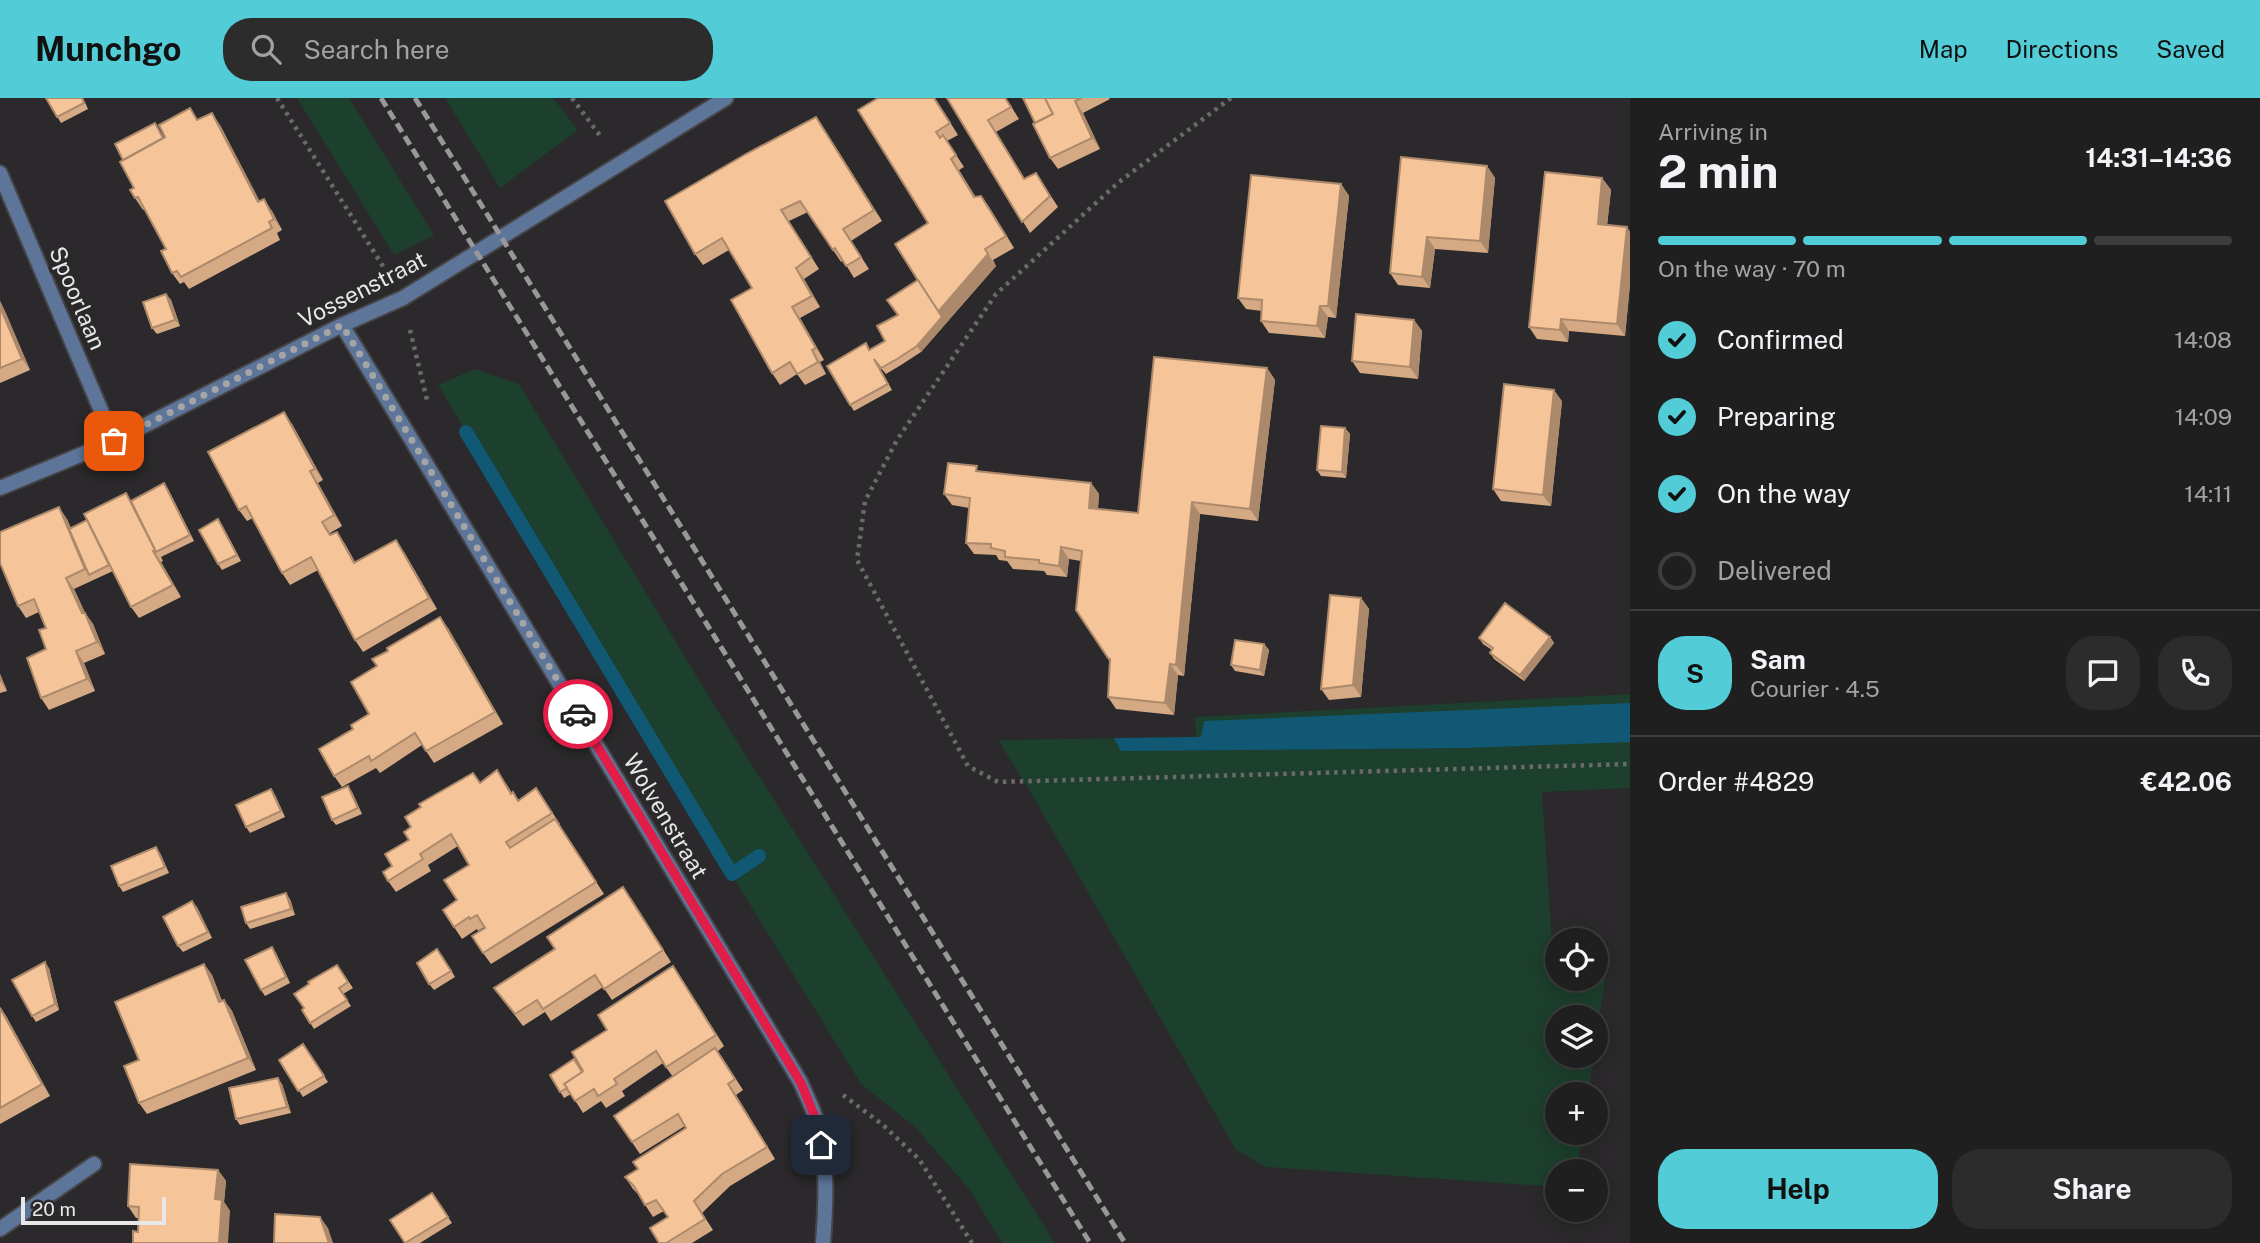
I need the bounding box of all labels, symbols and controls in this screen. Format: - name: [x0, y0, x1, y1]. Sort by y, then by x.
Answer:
- search box: [223, 18, 713, 81]
- text: Munchgo: [35, 30, 181, 68]
- icon: search: [247, 30, 285, 68]
- text: Search here: [303, 34, 449, 65]
- text: Map: [1919, 35, 1968, 63]
- text: Directions: [2006, 35, 2118, 63]
- text: Saved: [2156, 35, 2225, 63]
- text: Arriving in: [1658, 118, 1768, 145]
- text: 14:31–14:36: [2085, 142, 2232, 173]
- text: 2 min: [1658, 144, 1778, 198]
- street label: Spoorlaan: [44, 242, 112, 354]
- street label: Vossenstraat: [294, 245, 430, 333]
- text: On the way · 70 m: [1658, 255, 1846, 282]
- icon: check: [1658, 321, 1696, 359]
- text: Confirmed: [1717, 324, 1844, 355]
- text: 14:08: [2174, 326, 2232, 353]
- icon: check: [1658, 398, 1696, 436]
- text: Preparing: [1717, 401, 1836, 432]
- text: 14:09: [2175, 403, 2232, 430]
- pin: [84, 411, 144, 471]
- icon: bag: [95, 422, 133, 460]
- icon: check: [1658, 475, 1696, 513]
- text: On the way: [1717, 478, 1851, 509]
- text: 14:11: [2184, 480, 2232, 507]
- text: Delivered: [1717, 555, 1832, 586]
- button: chat: [2066, 636, 2140, 710]
- button: phone: [2158, 636, 2232, 710]
- text: Sam: [1750, 644, 1806, 675]
- text: S: [1686, 658, 1704, 689]
- text: Courier · 4.5: [1750, 675, 1880, 702]
- courier: [543, 679, 613, 749]
- icon: car: [559, 695, 597, 733]
- street label: Wolvenstraat: [618, 749, 714, 883]
- text: Order #4829: [1658, 766, 1814, 797]
- text: €42.06: [2141, 766, 2232, 797]
- map controls: [1545, 928, 1608, 1222]
- button: locate: [1545, 928, 1608, 991]
- button: layers: [1545, 1005, 1608, 1068]
- button: +: [1545, 1082, 1608, 1145]
- pin: [791, 1115, 851, 1175]
- icon: home: [802, 1126, 840, 1164]
- button: Help: [1658, 1149, 1938, 1229]
- button: Share: [1952, 1149, 2232, 1229]
- button: −: [1545, 1159, 1608, 1222]
- scale bar: [21, 1194, 166, 1226]
- text: 20 m: [32, 1198, 76, 1220]

